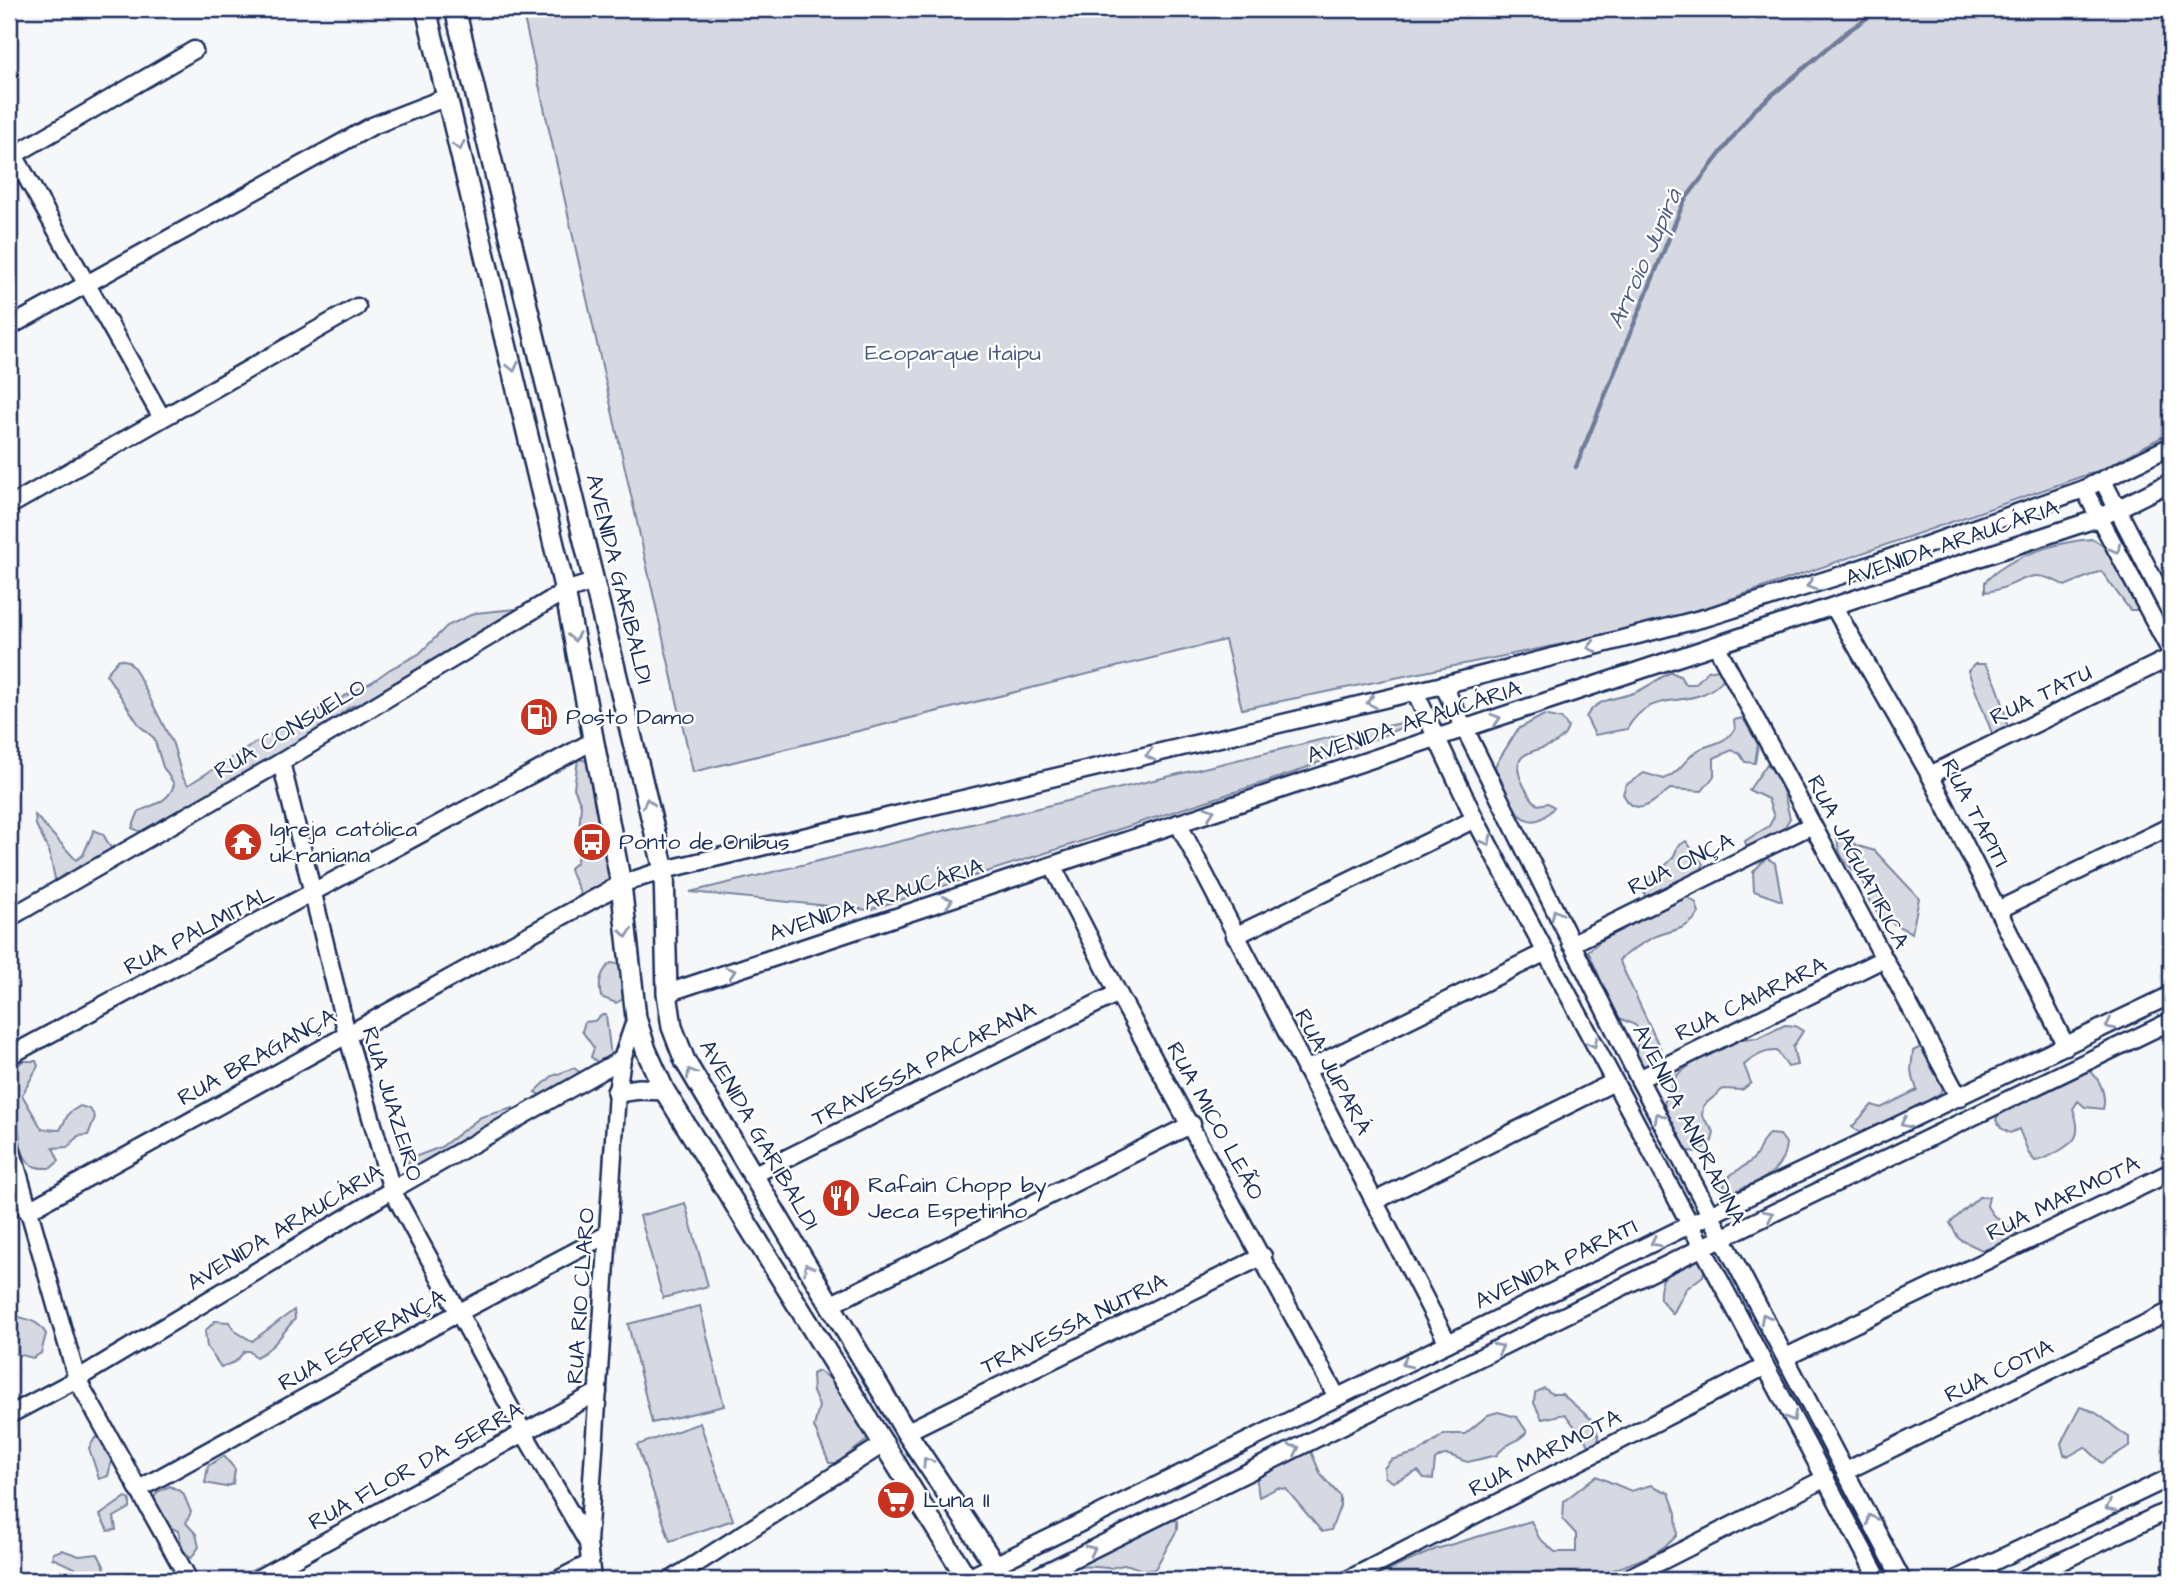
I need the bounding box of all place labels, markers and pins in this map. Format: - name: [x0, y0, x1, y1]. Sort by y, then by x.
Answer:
- fuel station icon: Posto Damo: [518, 696, 560, 738]
- place label: Posto Damo: [566, 701, 694, 733]
- place label: Igreja católica ukraniana: [270, 813, 418, 871]
- temple icon: Igreja católica ukraniana: [222, 821, 264, 863]
- bus stop icon: Ponto de Onibus: [571, 821, 613, 863]
- place label: Ponto de Onibus: [619, 826, 790, 858]
- place label: Rafain Chopp by Jeca Espetinho: [868, 1169, 1047, 1227]
- restaurant icon: Rafain Chopp by Jeca Espetinho: [820, 1177, 862, 1219]
- supermarket icon: Luna II: [875, 1479, 917, 1521]
- place label: Luna II: [923, 1484, 990, 1516]

